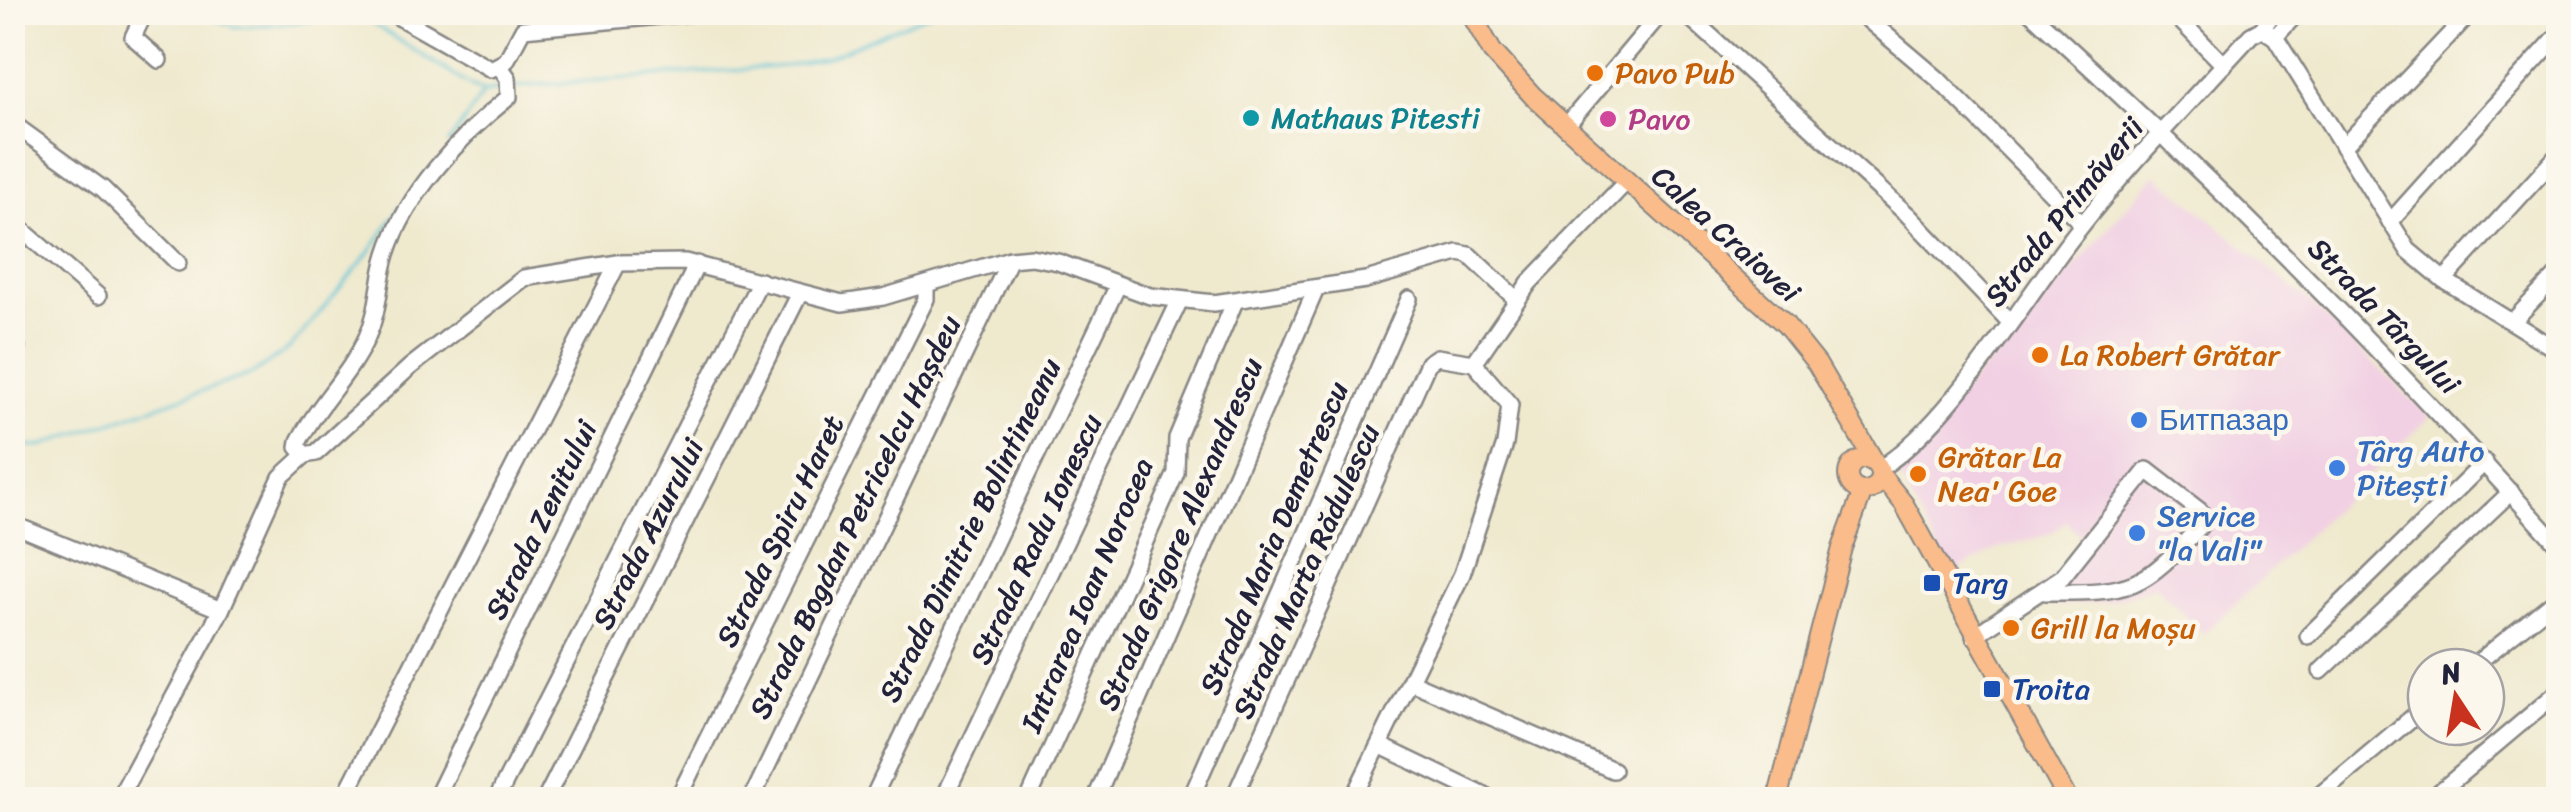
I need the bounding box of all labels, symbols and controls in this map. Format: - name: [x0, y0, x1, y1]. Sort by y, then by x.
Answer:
- place label: Pavo Pub: [1615, 46, 1735, 100]
- marker: Pavo Pub: [1584, 62, 1606, 84]
- place label: Mathaus Pitesti: [1271, 91, 1481, 145]
- place label: Pavo: [1628, 92, 1690, 146]
- street label: Strada Primăverii: [1970, 104, 2159, 320]
- marker: Mathaus Pitesti: [1240, 107, 1262, 129]
- marker: Pavo: [1597, 108, 1619, 130]
- street label: Calea Craiovei: [1638, 151, 1815, 318]
- street label: Strada Târgului: [2294, 224, 2475, 409]
- street label: Strada Bogdan Petricelcu Hașdeu: [733, 305, 977, 729]
- place label: La Robert Grătar: [2060, 328, 2282, 382]
- marker: La Robert Grătar: [2029, 344, 2051, 366]
- street label: Strada Dimitrie Bolintineanu: [863, 348, 1077, 712]
- street label: Strada Grigore Alexandrescu: [1081, 349, 1279, 719]
- street label: Strada Maria Demetrescu: [1183, 373, 1365, 703]
- place label: Битпазар: [2159, 393, 2289, 447]
- street label: Strada Radu Ionescu: [954, 404, 1118, 674]
- street label: Strada Spiru Haret: [700, 405, 860, 657]
- street label: Strada Zenitului: [469, 409, 614, 629]
- marker: Битпазар: [2128, 409, 2150, 431]
- street label: Strada Marta Rădulescu: [1216, 414, 1396, 728]
- place label: Târg Auto Pitești: [2357, 424, 2484, 512]
- street label: Strada Azurului: [576, 428, 720, 639]
- place label: Grătar La Nea' Goe: [1938, 430, 2062, 518]
- street label: Intrarea Ioan Norocea: [1004, 449, 1169, 742]
- marker: Târg Auto Pitești: [2326, 457, 2348, 479]
- marker: Grătar La Nea' Goe: [1907, 463, 1929, 485]
- place label: Service "la Vali": [2157, 489, 2262, 577]
- marker: Service "la Vali": [2126, 522, 2148, 544]
- place label: Targ: [1952, 556, 2009, 610]
- marker: Targ: [1921, 572, 1943, 594]
- place label: Grill la Moșu: [2031, 601, 2196, 655]
- marker: Grill la Moșu: [2000, 617, 2022, 639]
- north arrow: [2406, 647, 2506, 747]
- text: N: [2435, 647, 2466, 699]
- place label: Troita: [2012, 662, 2090, 716]
- marker: Troita: [1981, 678, 2003, 700]

